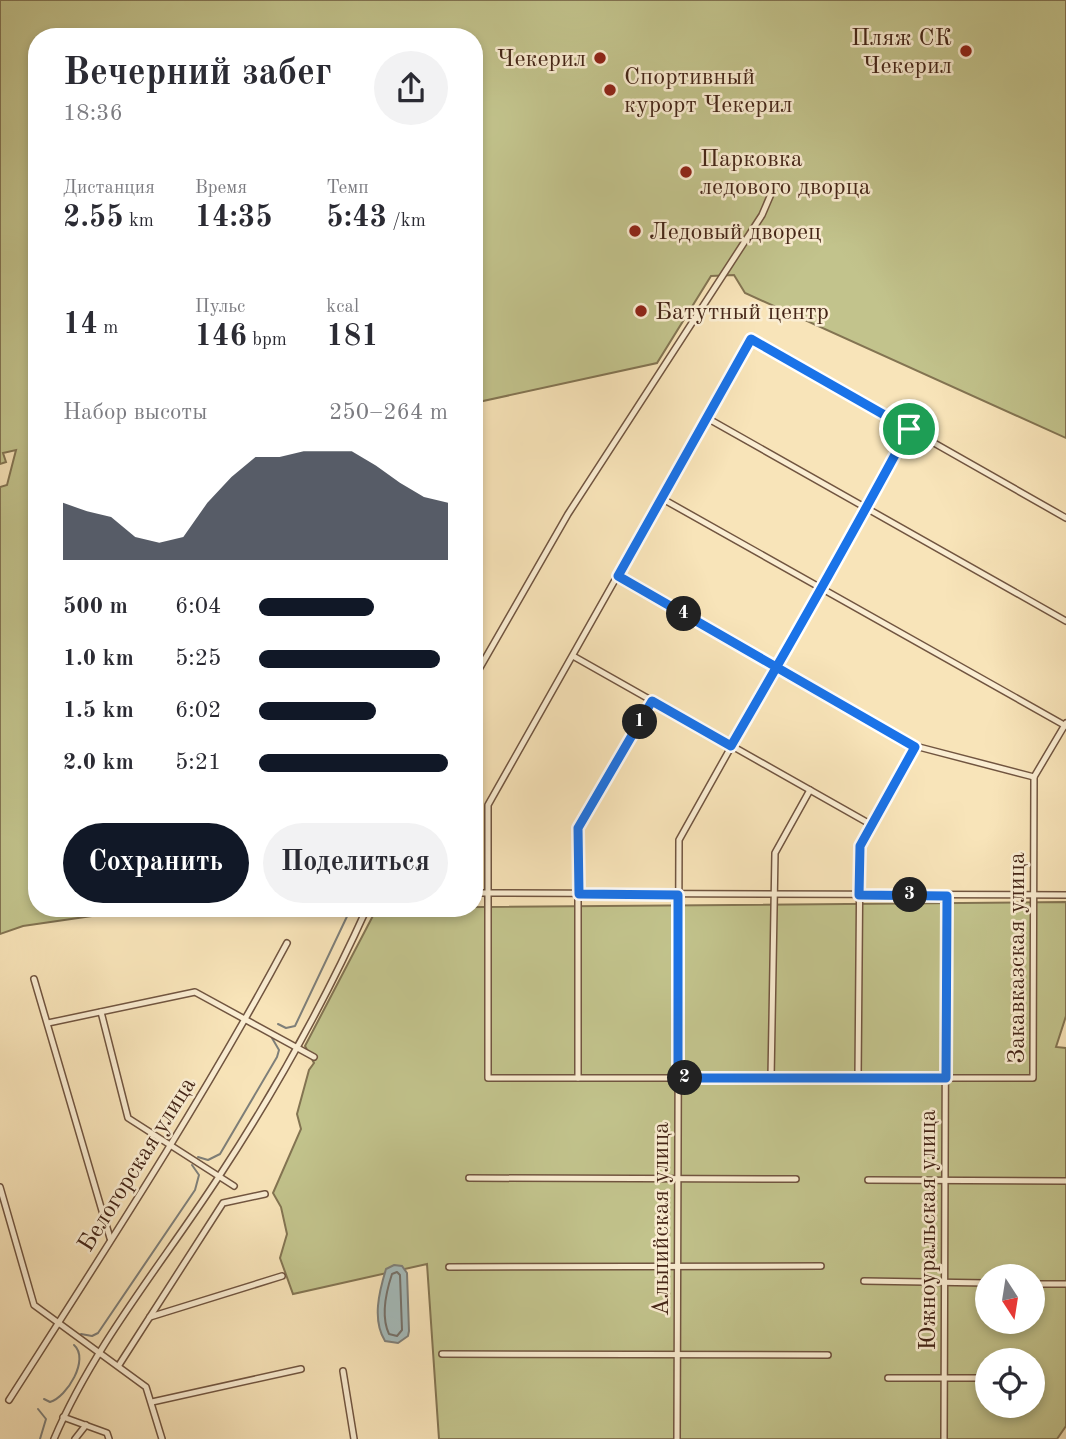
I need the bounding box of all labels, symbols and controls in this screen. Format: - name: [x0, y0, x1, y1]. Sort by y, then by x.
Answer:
- place label: Пляж СК Чекерил: [851, 27, 952, 79]
- marker: Пляж СК Чекерил: [958, 43, 974, 59]
- place label: Чекерил: [497, 48, 586, 72]
- marker: Чекерил: [592, 50, 608, 66]
- button: share: [374, 51, 448, 125]
- text: Вечерний забег: [63, 55, 332, 93]
- place label: Спортивный курорт Чекерил: [624, 66, 793, 118]
- marker: Спортивный курорт Чекерил: [602, 82, 618, 98]
- text: 18:36: [63, 102, 123, 125]
- place label: Парковка ледового дворца: [700, 148, 871, 200]
- marker: Парковка ледового дворца: [678, 164, 694, 180]
- text: Дистанция: [63, 179, 155, 198]
- text: Время: [195, 179, 247, 198]
- text: Темп: [326, 179, 369, 198]
- text: 2.55: [63, 203, 124, 233]
- text: 14:35: [195, 203, 273, 233]
- text: 5:43: [326, 203, 387, 233]
- text: km: [124, 212, 154, 231]
- text: /km: [387, 212, 426, 231]
- place label: Ледовый дворец: [649, 221, 821, 245]
- marker: Ледовый дворец: [627, 223, 643, 239]
- text: Пульс: [195, 298, 245, 317]
- text: kcal: [326, 298, 359, 317]
- place label: Батутный центр: [655, 301, 829, 325]
- marker: Батутный центр: [633, 303, 649, 319]
- text: 14: [63, 310, 98, 340]
- text: m: [98, 319, 118, 338]
- text: 146: [195, 322, 247, 352]
- text: 181: [326, 322, 379, 352]
- text: bpm: [247, 331, 287, 350]
- pin: [879, 399, 939, 459]
- text: Набор высоты: [63, 401, 207, 424]
- text: 250–264 m: [329, 401, 448, 424]
- icon: arrive: [890, 410, 928, 448]
- text: 500 m: [63, 595, 128, 618]
- text: 6:04: [175, 595, 221, 618]
- pin: 4: [666, 596, 702, 632]
- text: 4: [678, 604, 689, 623]
- text: 1.0 km: [63, 647, 134, 670]
- text: 5:25: [175, 647, 221, 670]
- text: 1.5 km: [63, 699, 134, 722]
- text: 6:02: [175, 699, 221, 722]
- pin: 1: [622, 704, 658, 740]
- text: 1: [634, 712, 645, 731]
- text: 2.0 km: [63, 751, 134, 774]
- text: 5:21: [175, 751, 221, 774]
- button: Сохранить: [63, 823, 249, 903]
- button: Поделиться: [263, 823, 448, 903]
- street label: Закавказская улица: [1006, 852, 1030, 1064]
- pin: 3: [892, 878, 928, 912]
- text: 3: [904, 885, 915, 904]
- pin: 2: [668, 1060, 702, 1096]
- text: 2: [679, 1068, 690, 1087]
- street label: Белогорская улица: [74, 1074, 201, 1256]
- street label: Южноуральская улица: [917, 1109, 941, 1351]
- street label: Альпийская улица: [650, 1122, 674, 1316]
- north arrow: [975, 1264, 1045, 1334]
- map controls: [975, 1264, 1045, 1418]
- button: locate: [975, 1348, 1045, 1418]

